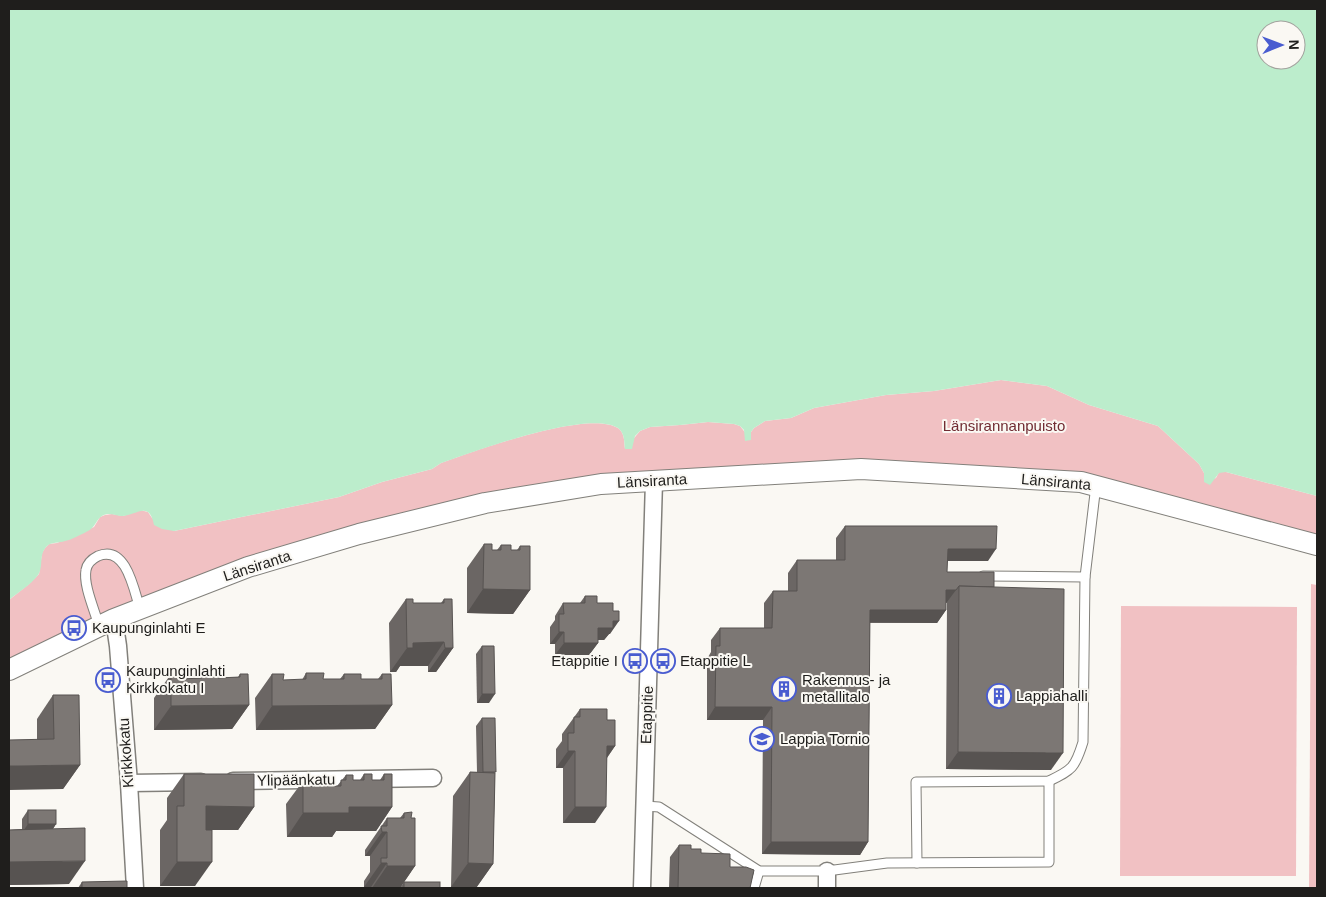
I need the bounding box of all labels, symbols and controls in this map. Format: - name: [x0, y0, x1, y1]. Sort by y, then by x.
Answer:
- north arrow: [1256, 20, 1306, 70]
- text: N: [1286, 40, 1302, 50]
- park label: Länsirannanpuisto: [943, 417, 1065, 434]
- street label: Länsiranta: [617, 470, 688, 491]
- street label: Länsiranta: [1020, 470, 1092, 493]
- street label: Länsiranta: [221, 546, 293, 584]
- bus stop icon: Kaupunginlahti E: [61, 615, 87, 641]
- place label: Kaupunginlahti E: [92, 619, 205, 636]
- bus stop icon: Etappitie I: [622, 648, 648, 674]
- bus stop icon: Etappitie L: [650, 648, 676, 674]
- place label: Etappitie I: [551, 652, 618, 669]
- place label: Etappitie L: [680, 652, 751, 669]
- place label: Kaupunginlahti Kirkkokatu I: [126, 662, 225, 696]
- bus stop icon: Kaupunginlahti Kirkkokatu I: [95, 667, 121, 693]
- place label: Rakennus- ja metallitalo: [802, 671, 891, 705]
- building icon: Rakennus- ja metallitalo: [771, 676, 797, 702]
- building icon: Lappiahalli: [986, 683, 1012, 709]
- street label: Etappitie: [637, 686, 656, 744]
- place label: Lappiahalli: [1016, 687, 1088, 704]
- street label: Kirkkokatu: [115, 718, 136, 789]
- school or university icon: Lappia Tornio: [749, 726, 775, 752]
- place label: Lappia Tornio: [780, 730, 870, 747]
- street label: Ylipäänkatu: [257, 770, 335, 789]

